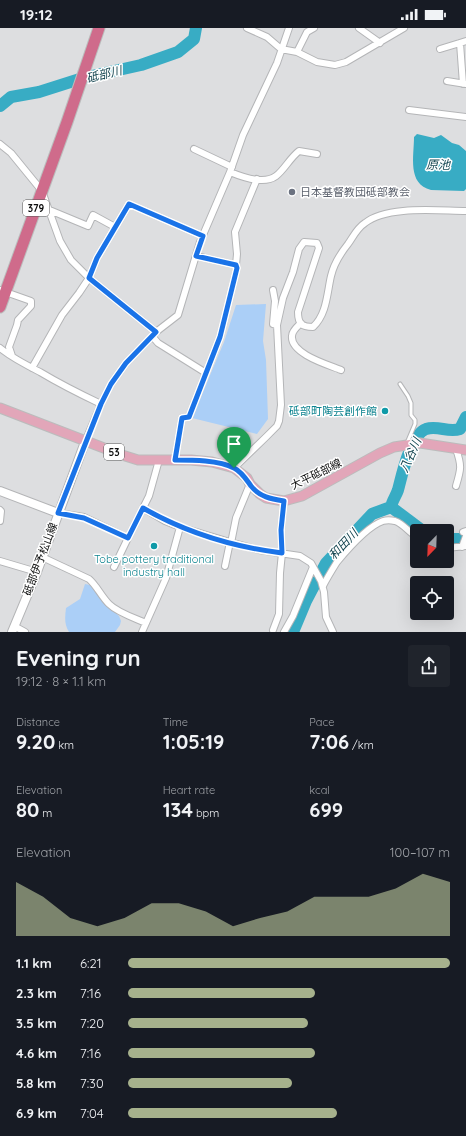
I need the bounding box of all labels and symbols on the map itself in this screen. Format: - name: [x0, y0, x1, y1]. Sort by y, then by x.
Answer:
- water label: 砥部川: [85, 62, 125, 86]
- water label: 原池: [426, 157, 451, 172]
- place label: 日本基督教団砥部教会: [300, 185, 410, 199]
- marker: 日本基督教団砥部教会: [287, 187, 297, 197]
- road number: 379: [23, 200, 49, 216]
- place label: 砥部町陶芸創作館: [289, 404, 377, 418]
- marker: 砥部町陶芸創作館: [380, 406, 390, 416]
- pin: [217, 427, 251, 468]
- water label: 八谷川: [396, 434, 425, 475]
- road number: 53: [104, 444, 124, 460]
- street label: 大平砥部線: [288, 456, 344, 492]
- street label: 砥部伊予松山線: [20, 521, 60, 597]
- water label: 和田川: [325, 524, 362, 562]
- north arrow: [410, 524, 454, 568]
- marker: Tobe pottery traditional industry hall: [149, 541, 159, 551]
- place label: Tobe pottery traditional industry hall: [94, 552, 214, 579]

